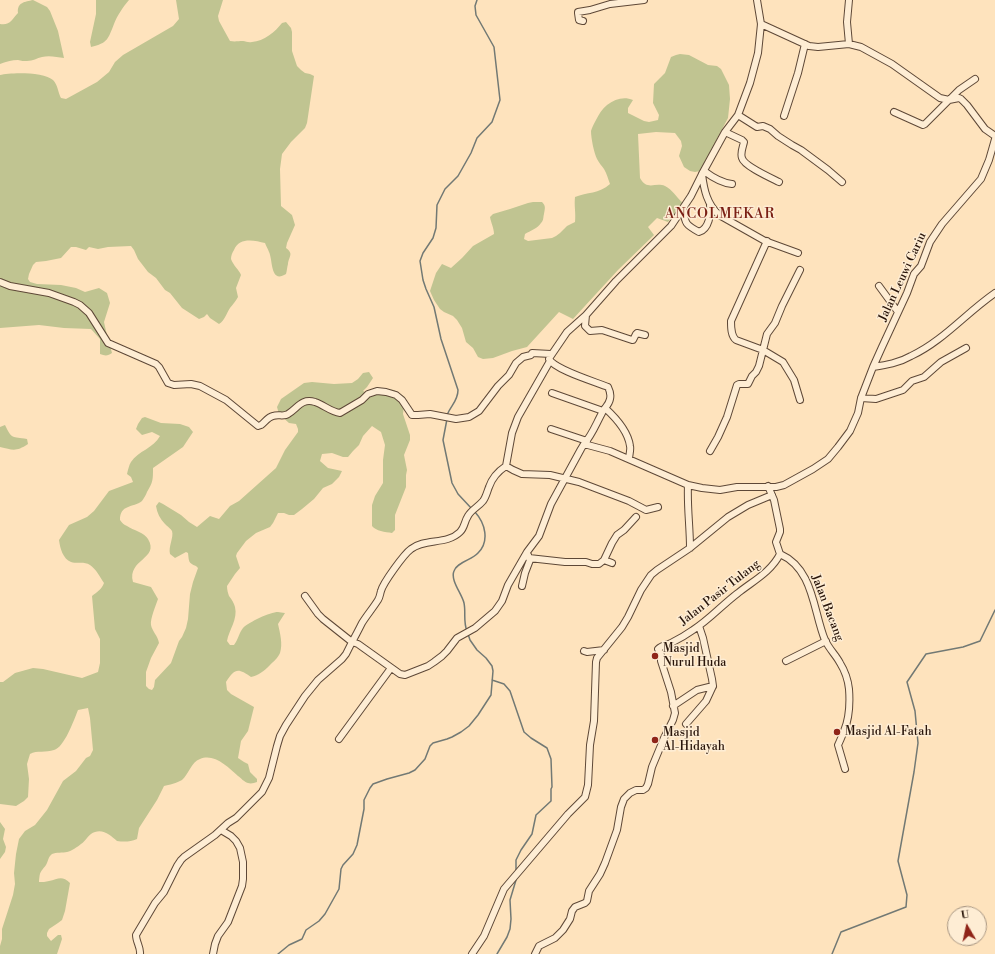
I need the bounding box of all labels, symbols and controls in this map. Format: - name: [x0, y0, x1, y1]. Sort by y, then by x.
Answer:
- district label: ANCOLMEKAR: [665, 207, 775, 223]
- street label: Jalan Leuwi Cariu: [876, 230, 930, 324]
- street label: Jalan Pasir Tulang: [677, 557, 763, 629]
- street label: Jalan Bacang: [808, 573, 846, 643]
- place label: Masjid Nurul Huda: [663, 642, 726, 670]
- marker: Masjid Nurul Huda: [650, 651, 660, 661]
- place label: Masjid Al-Fatah: [845, 725, 932, 739]
- place label: Masjid Al-Hidayah: [663, 726, 725, 754]
- marker: Masjid Al-Fatah: [832, 727, 842, 737]
- marker: Masjid Al-Hidayah: [650, 735, 660, 745]
- north arrow: [947, 906, 987, 946]
- text: U: [960, 908, 971, 923]

